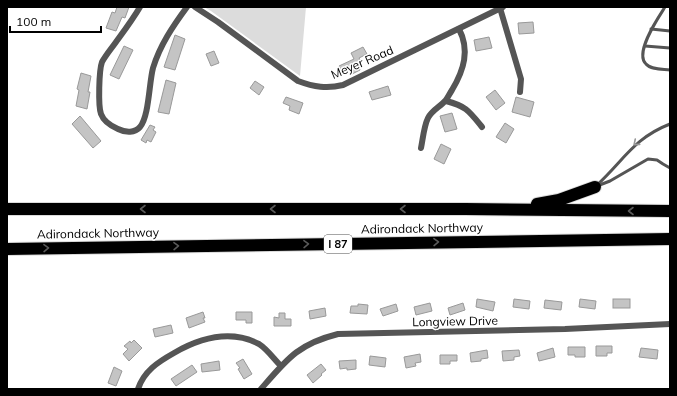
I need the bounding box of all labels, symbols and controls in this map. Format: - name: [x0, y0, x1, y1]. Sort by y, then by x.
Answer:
- scale bar: [10, 8, 101, 34]
- text: 100 m: [16, 14, 51, 29]
- street label: Meyer Road: [328, 42, 396, 82]
- one-way arrow: [634, 139, 641, 146]
- one-way arrow: [140, 205, 146, 213]
- one-way arrow: [270, 205, 276, 213]
- one-way arrow: [400, 205, 406, 213]
- one-way arrow: [628, 207, 634, 215]
- street label: Adirondack Northway: [361, 219, 484, 237]
- street label: Adirondack Northway: [37, 224, 160, 242]
- road number: I 87: [324, 235, 352, 253]
- one-way arrow: [433, 238, 439, 246]
- one-way arrow: [303, 240, 309, 248]
- one-way arrow: [173, 241, 179, 250]
- one-way arrow: [43, 244, 49, 252]
- street label: Longview Drive: [412, 313, 498, 329]

